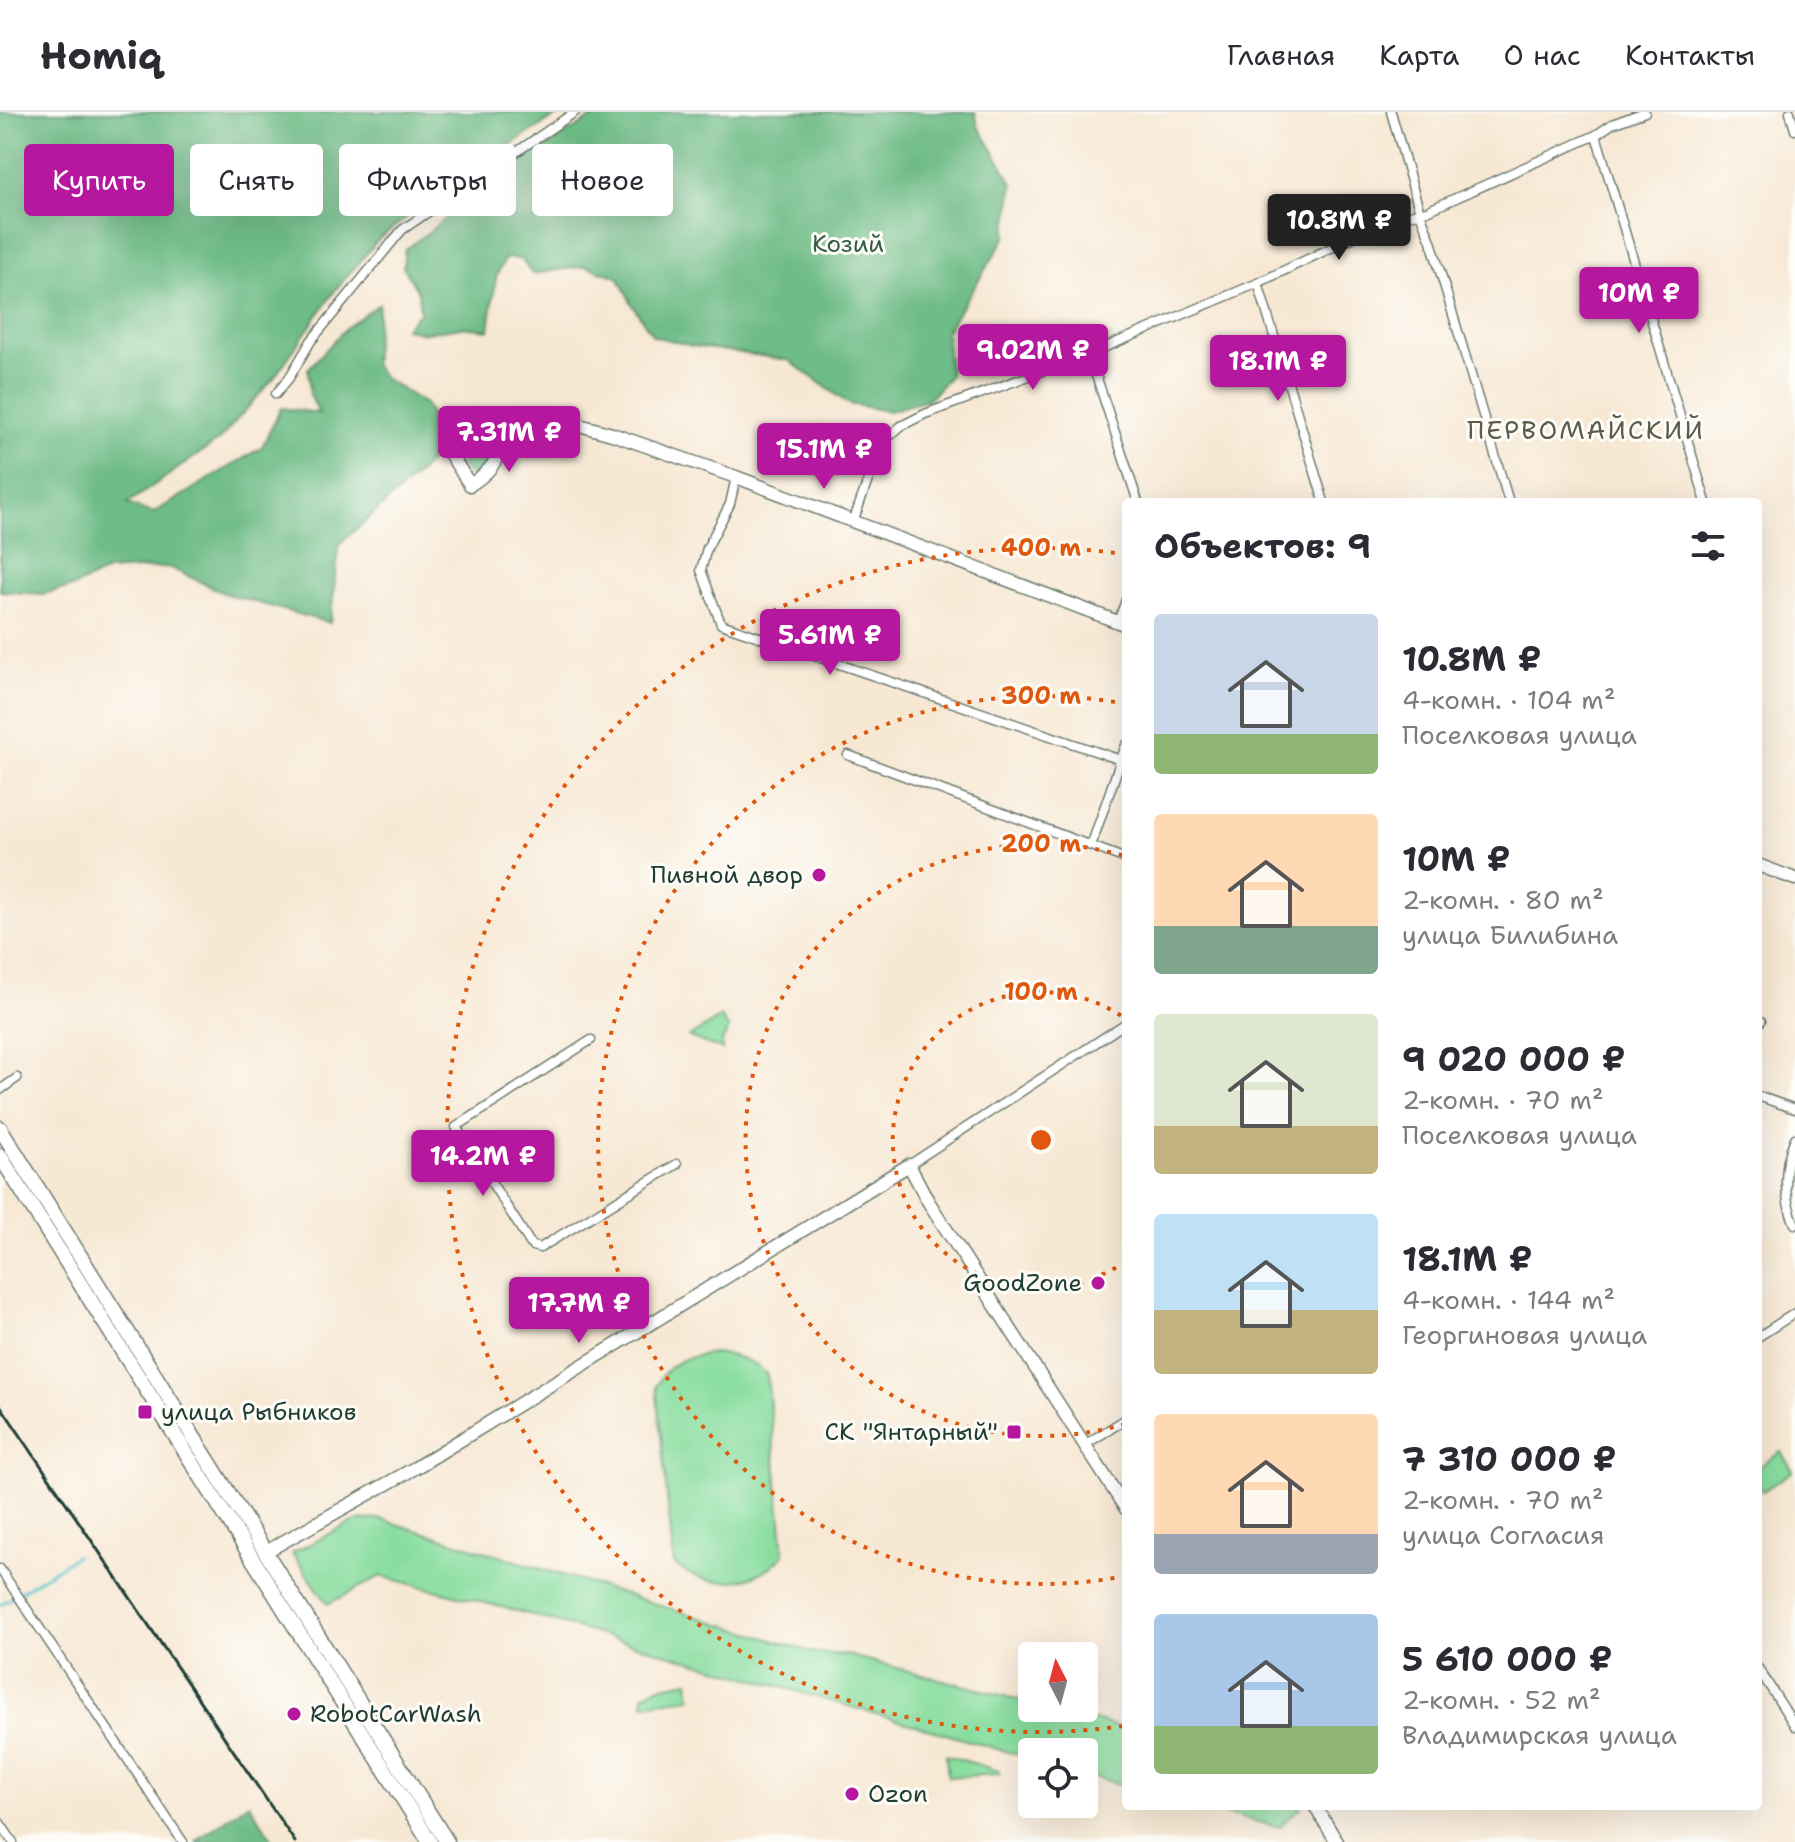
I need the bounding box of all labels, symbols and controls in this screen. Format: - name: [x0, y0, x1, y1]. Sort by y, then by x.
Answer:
- text: Homiq: [40, 30, 162, 81]
- text: Главная: [1227, 36, 1335, 74]
- text: Карта: [1379, 36, 1459, 74]
- text: О нас: [1503, 36, 1581, 74]
- text: Контакты: [1625, 36, 1755, 74]
- chip: Купить: [24, 144, 174, 216]
- chip: Снять: [190, 144, 323, 216]
- chip: Фильтры: [339, 144, 516, 216]
- chip: Новое: [532, 144, 673, 216]
- pin: 10.8M ₽: [1265, 194, 1413, 262]
- text: 10.8M ₽: [1286, 202, 1392, 237]
- park label: Козий: [812, 228, 884, 260]
- pin: 10M ₽: [1583, 267, 1695, 335]
- text: 10M ₽: [1597, 275, 1681, 310]
- pin: 9.02M ₽: [959, 324, 1107, 392]
- text: 9.02M ₽: [976, 332, 1090, 367]
- pin: 18.1M ₽: [1204, 335, 1352, 403]
- text: 18.1M ₽: [1228, 343, 1328, 378]
- pin: 7.31M ₽: [435, 406, 583, 474]
- district label: ПЕРВОМАЙСКИЙ: [1467, 412, 1705, 447]
- text: 7.31M ₽: [456, 414, 562, 449]
- pin: 15.1M ₽: [750, 423, 898, 491]
- text: 15.1M ₽: [775, 431, 873, 466]
- text: Объектов: 9: [1154, 523, 1371, 569]
- icon: filters: [1686, 524, 1730, 568]
- text: 400 m: [1001, 532, 1081, 564]
- pin: 5.61M ₽: [756, 609, 904, 677]
- text: 5.61M ₽: [778, 617, 882, 652]
- text: 10.8M ₽: [1402, 636, 1542, 682]
- icon: home: [1218, 646, 1314, 742]
- text: 300 m: [1001, 680, 1081, 712]
- text: 4-комн. · 104 m²: [1402, 682, 1616, 717]
- text: Поселковая улица: [1402, 717, 1637, 752]
- text: 200 m: [1001, 828, 1081, 860]
- text: 10M ₽: [1402, 836, 1511, 882]
- icon: home: [1218, 846, 1314, 942]
- place label: Пивной двор: [650, 859, 803, 891]
- marker: Пивной двор: [810, 866, 828, 884]
- text: 2-комн. · 80 m²: [1402, 882, 1604, 917]
- text: улица Билибина: [1402, 917, 1618, 952]
- text: 100 m: [1004, 976, 1078, 1008]
- text: 9 020 000 ₽: [1402, 1036, 1625, 1082]
- icon: home: [1218, 1046, 1314, 1142]
- text: 2-комн. · 70 m²: [1402, 1082, 1604, 1117]
- text: Поселковая улица: [1402, 1117, 1637, 1152]
- centre of rings: [1027, 1126, 1055, 1154]
- pin: 14.2M ₽: [409, 1130, 557, 1198]
- text: 14.2M ₽: [429, 1138, 537, 1173]
- text: 18.1M ₽: [1402, 1236, 1533, 1282]
- icon: home: [1218, 1246, 1314, 1342]
- place label: GoodZone: [963, 1267, 1082, 1299]
- marker: GoodZone: [1089, 1274, 1107, 1292]
- pin: 17.7M ₽: [505, 1277, 653, 1345]
- text: 4-комн. · 144 m²: [1402, 1282, 1615, 1317]
- text: 17.7M ₽: [527, 1285, 631, 1320]
- text: Георгиновая улица: [1402, 1317, 1647, 1352]
- place label: улица Рыбников: [161, 1396, 356, 1428]
- marker: улица Рыбников: [136, 1403, 154, 1421]
- place label: СК "Янтарный": [824, 1416, 998, 1448]
- marker: СК "Янтарный": [1005, 1423, 1023, 1441]
- text: 7 310 000 ₽: [1402, 1436, 1617, 1482]
- icon: home: [1218, 1446, 1314, 1542]
- text: 2-комн. · 70 m²: [1402, 1482, 1604, 1517]
- text: улица Согласия: [1402, 1517, 1604, 1552]
- text: 5 610 000 ₽: [1402, 1636, 1613, 1682]
- north arrow: [1018, 1642, 1098, 1722]
- map controls: [1018, 1642, 1098, 1818]
- icon: home: [1218, 1646, 1314, 1742]
- text: 2-комн. · 52 m²: [1402, 1682, 1601, 1717]
- place label: RobotCarWash: [310, 1698, 482, 1730]
- marker: RobotCarWash: [285, 1705, 303, 1723]
- text: Владимирская улица: [1402, 1717, 1677, 1752]
- button: locate: [1018, 1738, 1098, 1818]
- place label: Ozon: [868, 1778, 928, 1810]
- marker: Ozon: [843, 1785, 861, 1803]

